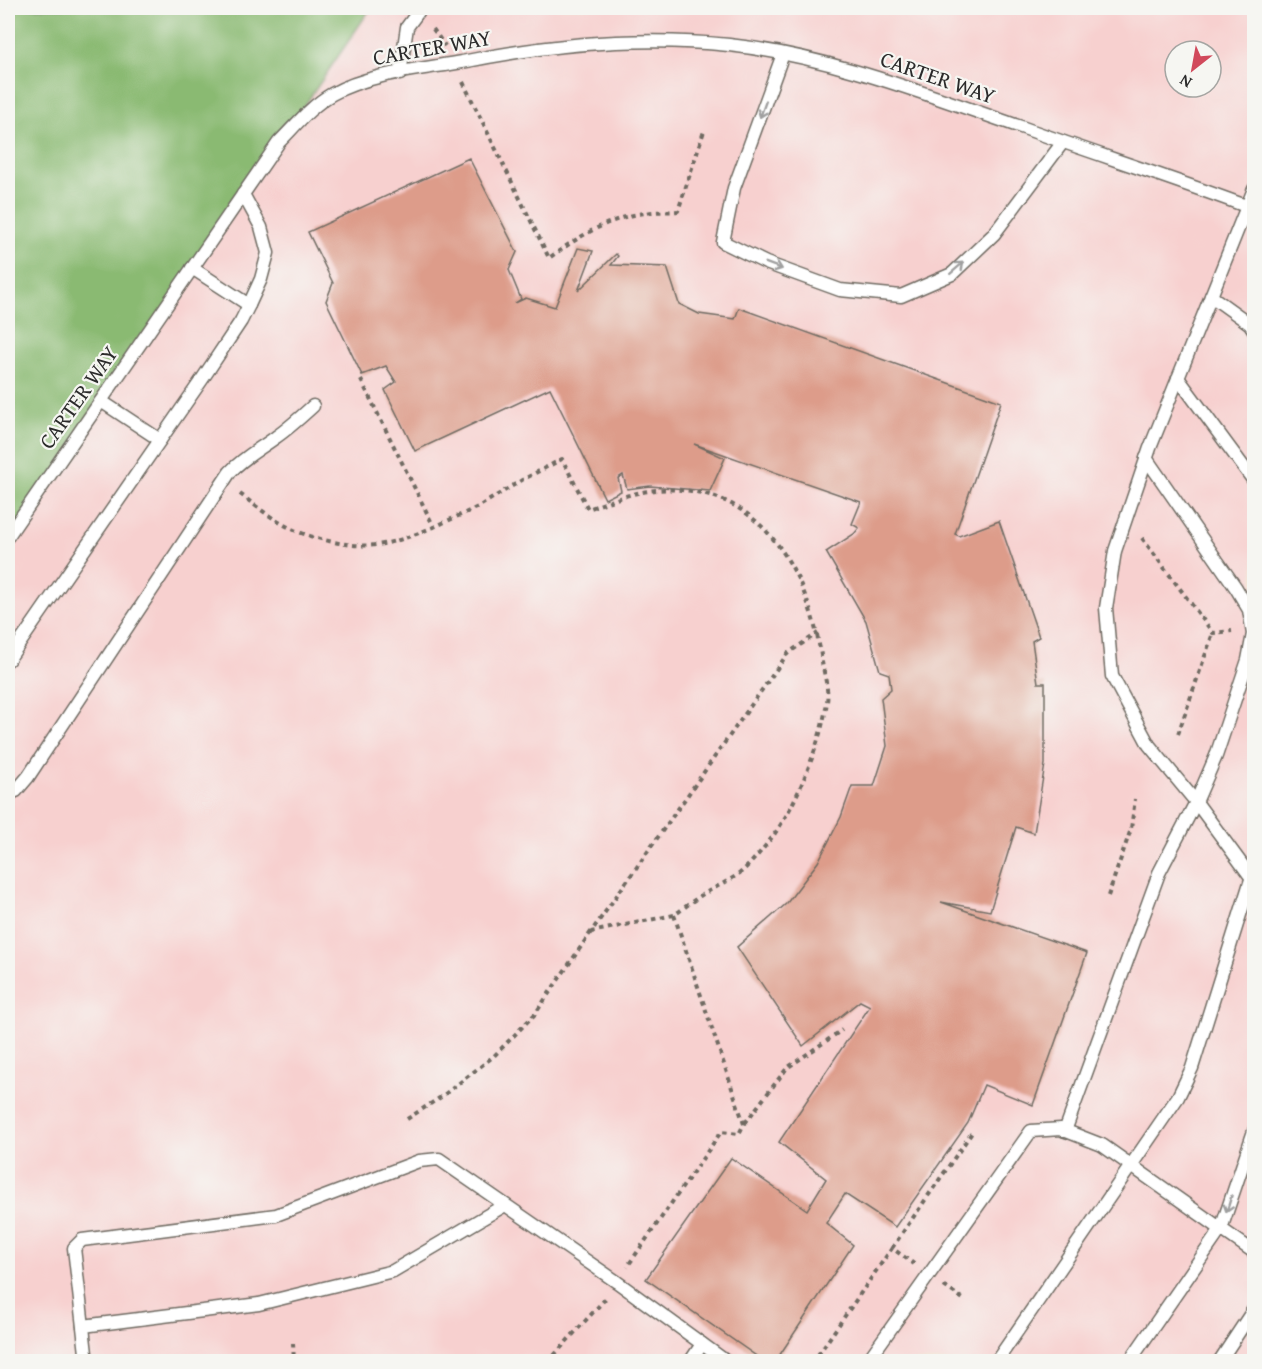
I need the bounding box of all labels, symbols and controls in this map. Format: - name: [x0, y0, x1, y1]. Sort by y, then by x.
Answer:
- street label: CARTER WAY: [370, 21, 494, 73]
- north arrow: [1163, 39, 1223, 99]
- street label: CARTER WAY: [876, 42, 1000, 112]
- text: N: [1174, 69, 1196, 95]
- one-way arrow: [756, 99, 767, 118]
- one-way arrow: [764, 261, 783, 272]
- one-way arrow: [950, 261, 965, 275]
- street label: CARTER WAY: [31, 339, 125, 455]
- one-way arrow: [1223, 1194, 1234, 1213]

